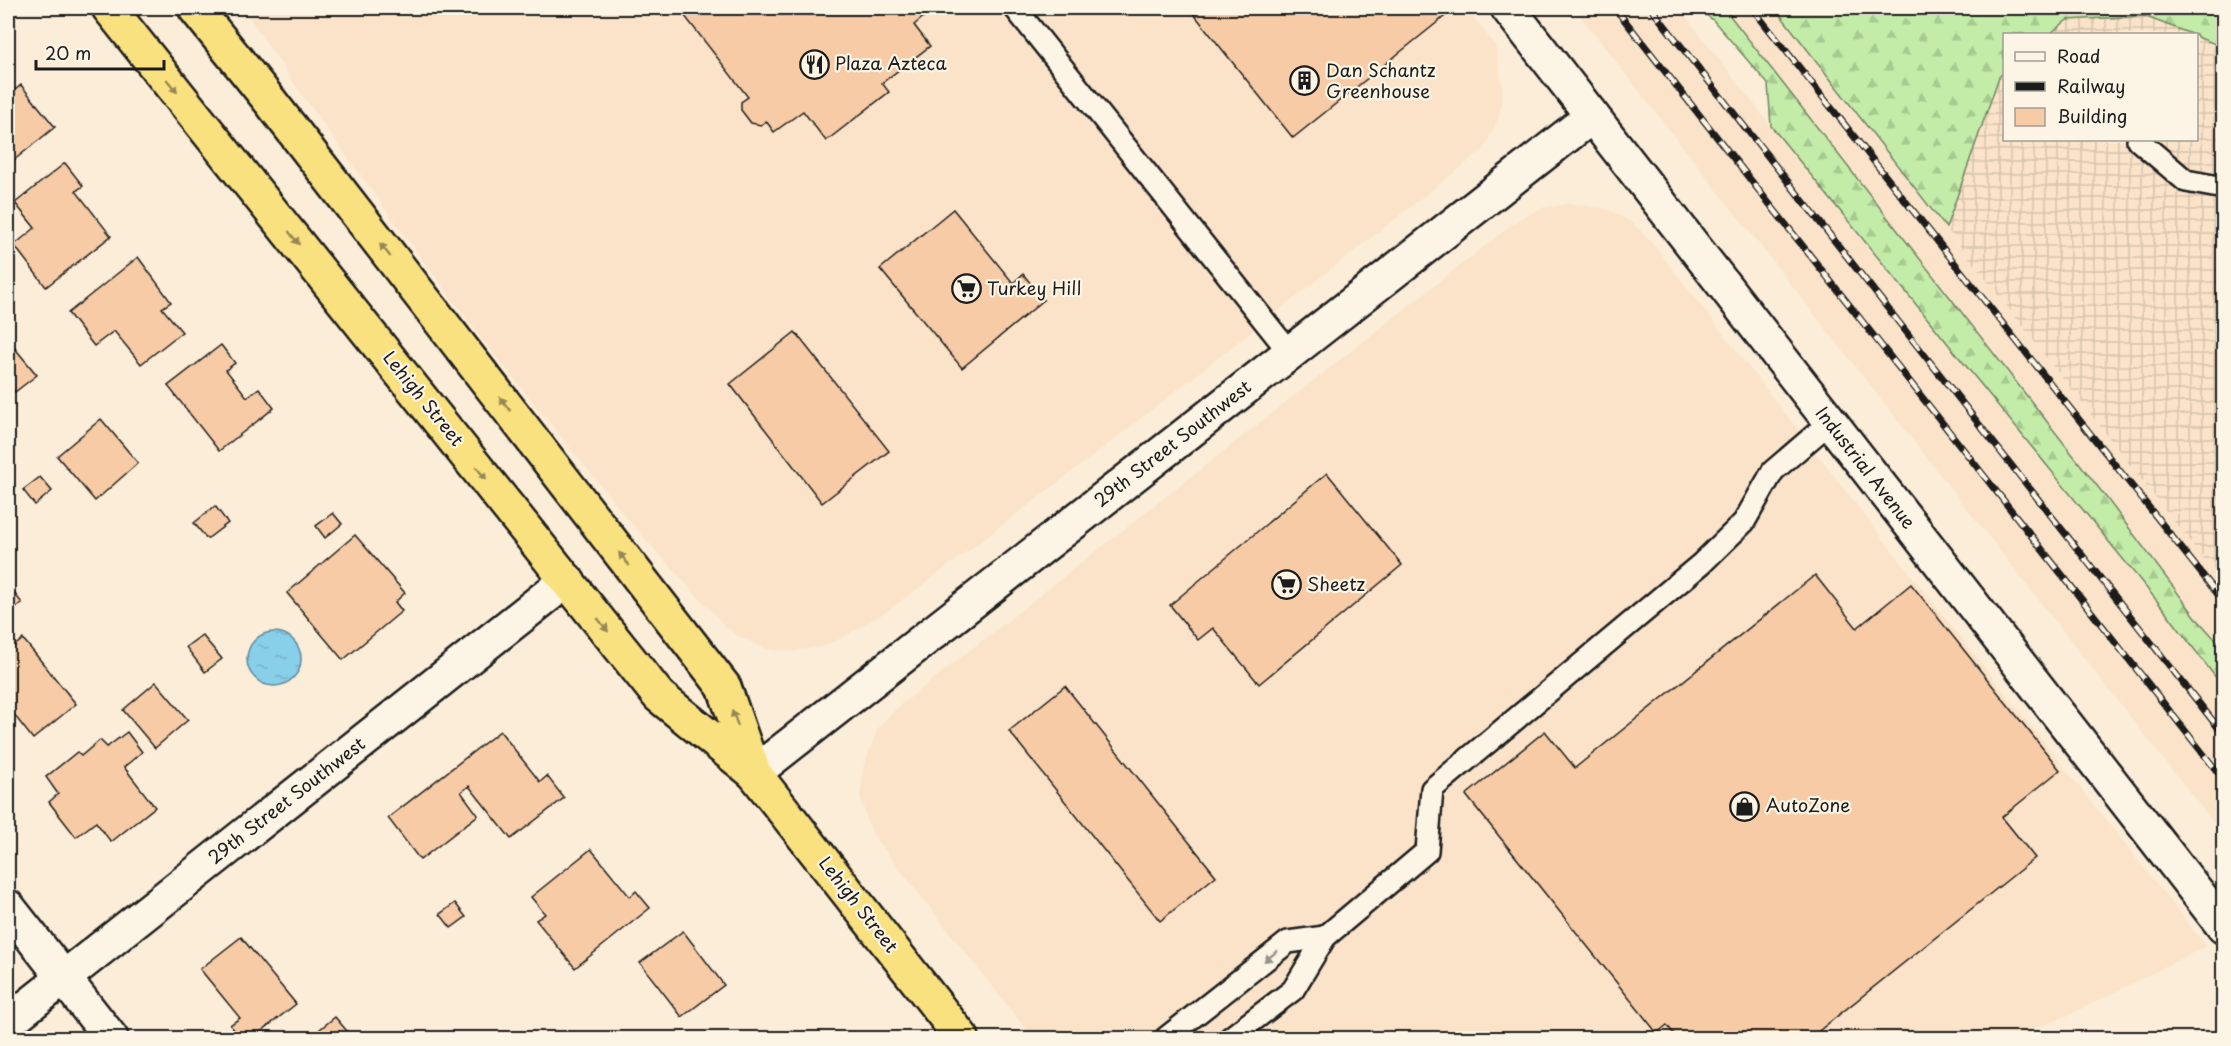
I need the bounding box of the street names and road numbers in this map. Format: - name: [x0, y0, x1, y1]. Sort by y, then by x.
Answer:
- street label: Lehigh Street: [377, 345, 471, 452]
- street label: 29th Street Southwest: [1088, 373, 1256, 513]
- street label: Industrial Avenue: [1810, 400, 1923, 534]
- street label: 29th Street Southwest: [202, 730, 370, 870]
- street label: Lehigh Street: [813, 850, 905, 958]

